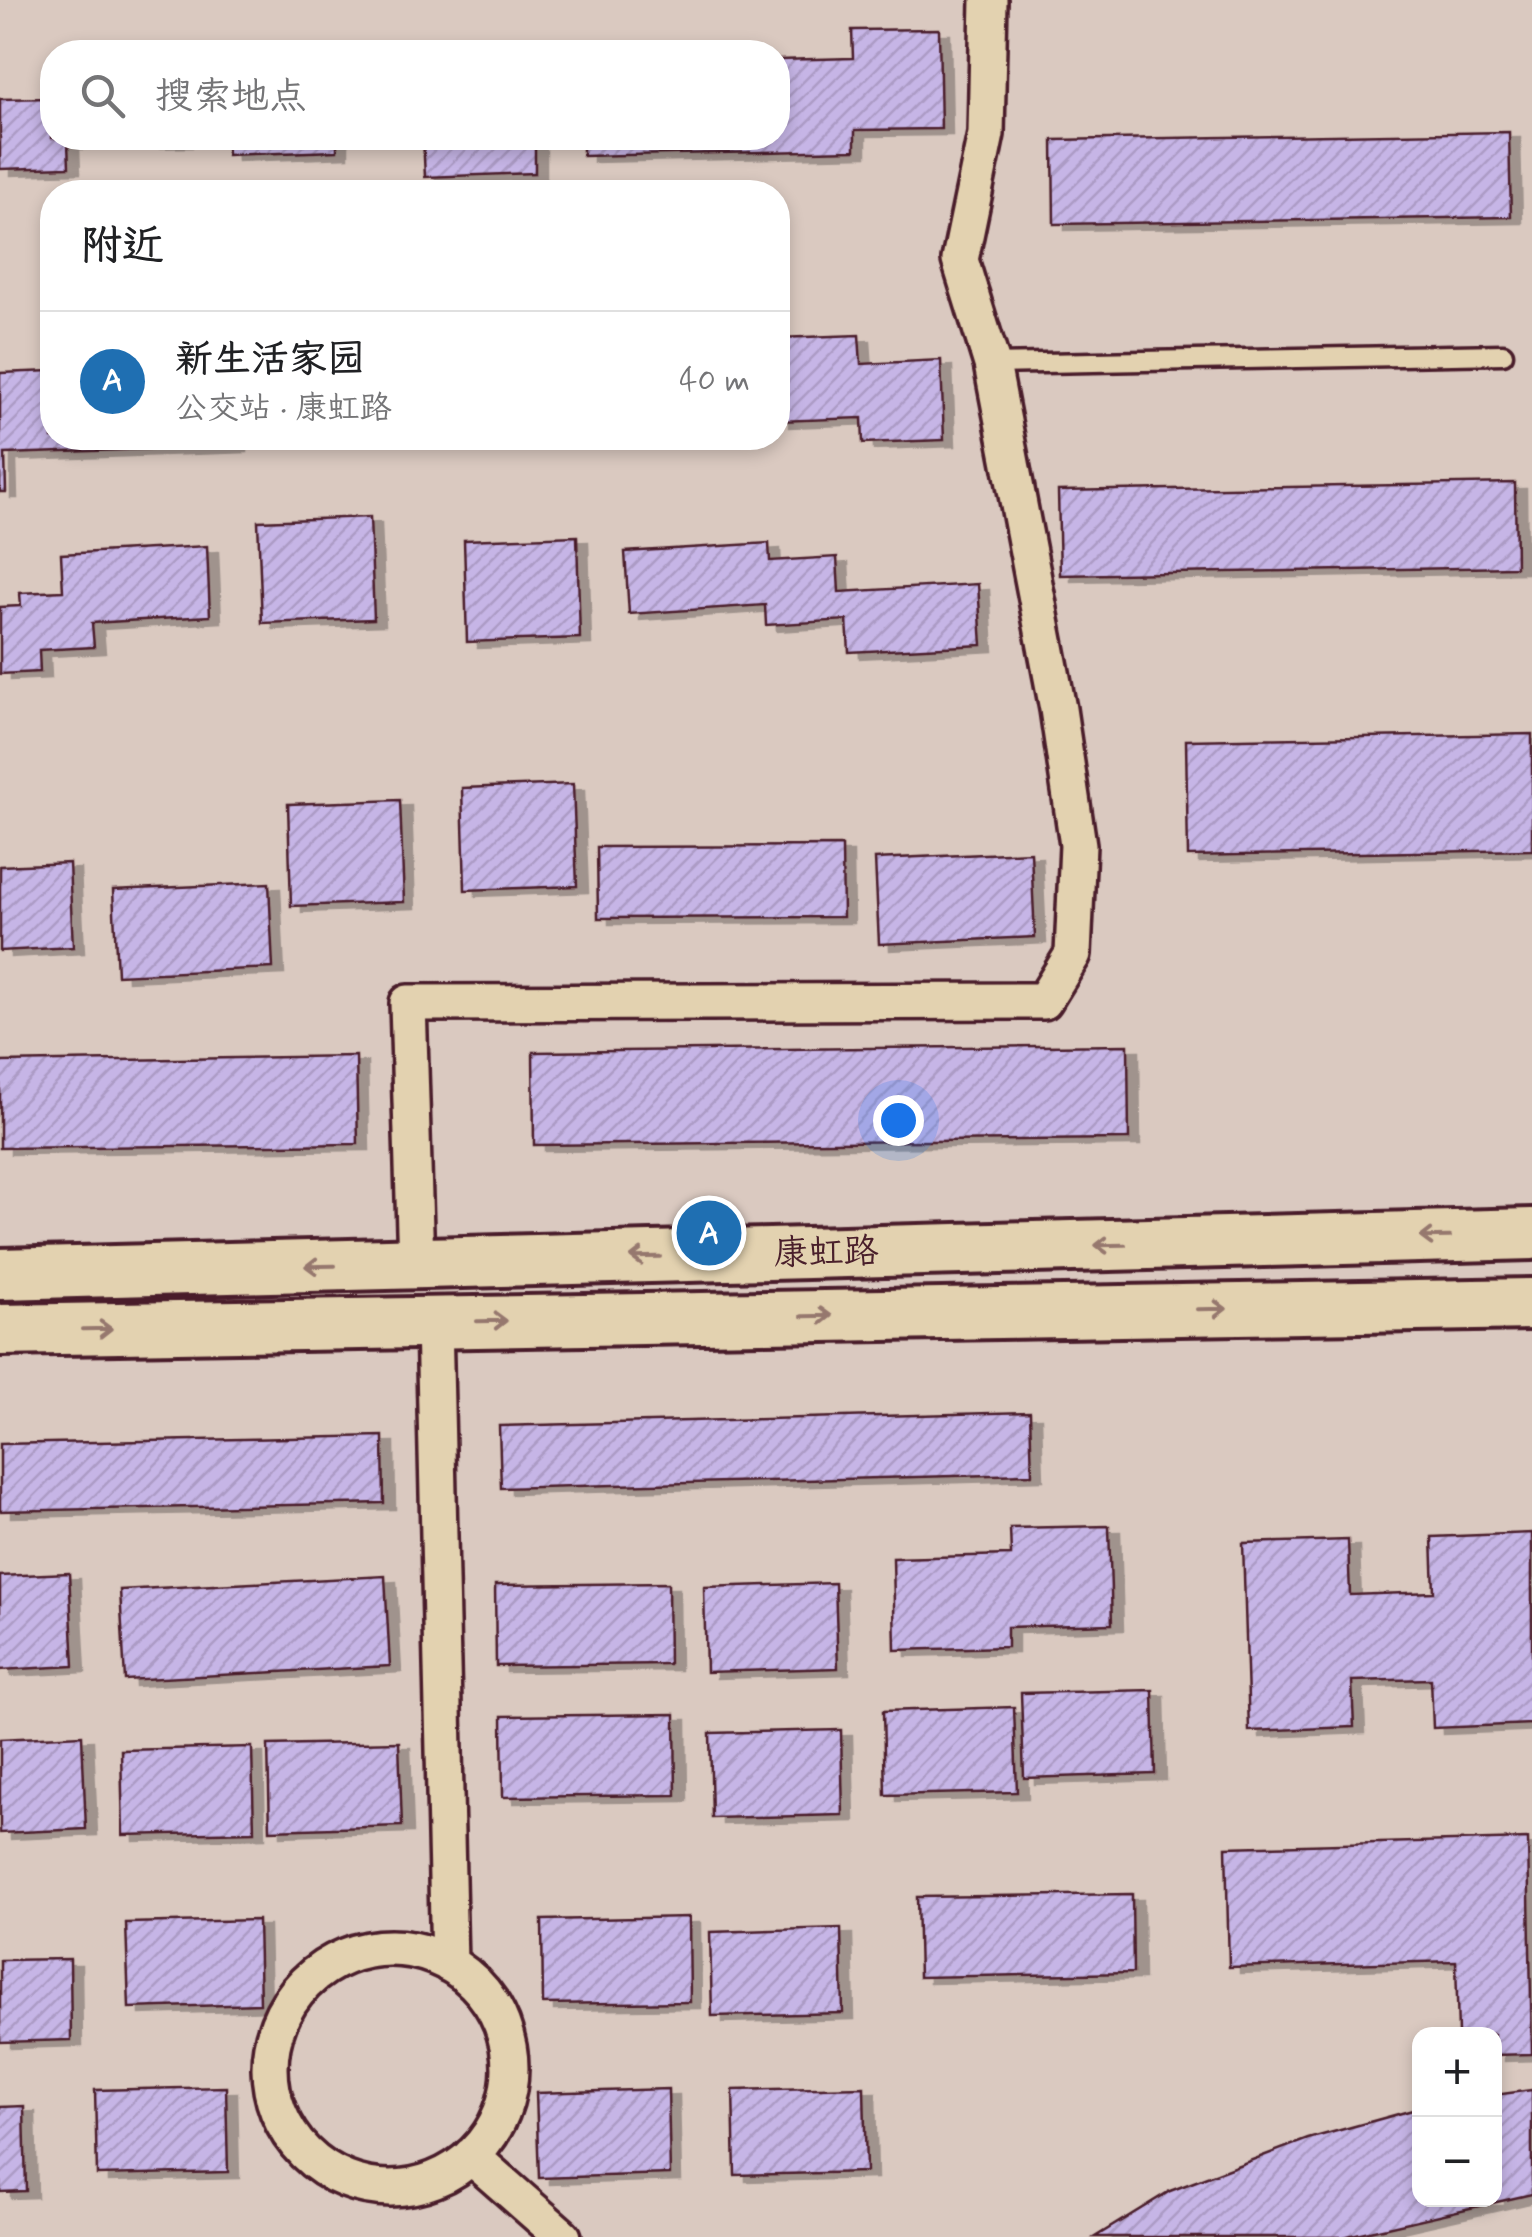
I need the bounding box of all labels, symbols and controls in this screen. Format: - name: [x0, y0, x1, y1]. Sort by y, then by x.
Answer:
- search box: [40, 40, 790, 150]
- icon: search: [75, 68, 130, 123]
- text: 搜索地点: [155, 73, 307, 122]
- text: 附近: [80, 220, 164, 275]
- text: 新生活家园: [175, 336, 365, 385]
- text: A: [102, 360, 123, 402]
- text: 40 m: [679, 360, 750, 402]
- text: 公交站 · 康虹路: [175, 388, 392, 430]
- your location: [873, 1095, 924, 1146]
- pin: A: [676, 1196, 742, 1270]
- one-way arrow: [1419, 1228, 1452, 1246]
- street label: 康虹路: [773, 1229, 879, 1277]
- one-way arrow: [1094, 1236, 1126, 1255]
- one-way arrow: [629, 1248, 661, 1267]
- one-way arrow: [304, 1256, 336, 1275]
- one-way arrow: [1196, 1300, 1228, 1318]
- one-way arrow: [801, 1306, 833, 1325]
- one-way arrow: [476, 1312, 508, 1331]
- one-way arrow: [81, 1319, 113, 1338]
- map controls: [1412, 2027, 1502, 2207]
- button: +: [1412, 2027, 1502, 2117]
- button: −: [1412, 2117, 1502, 2207]

